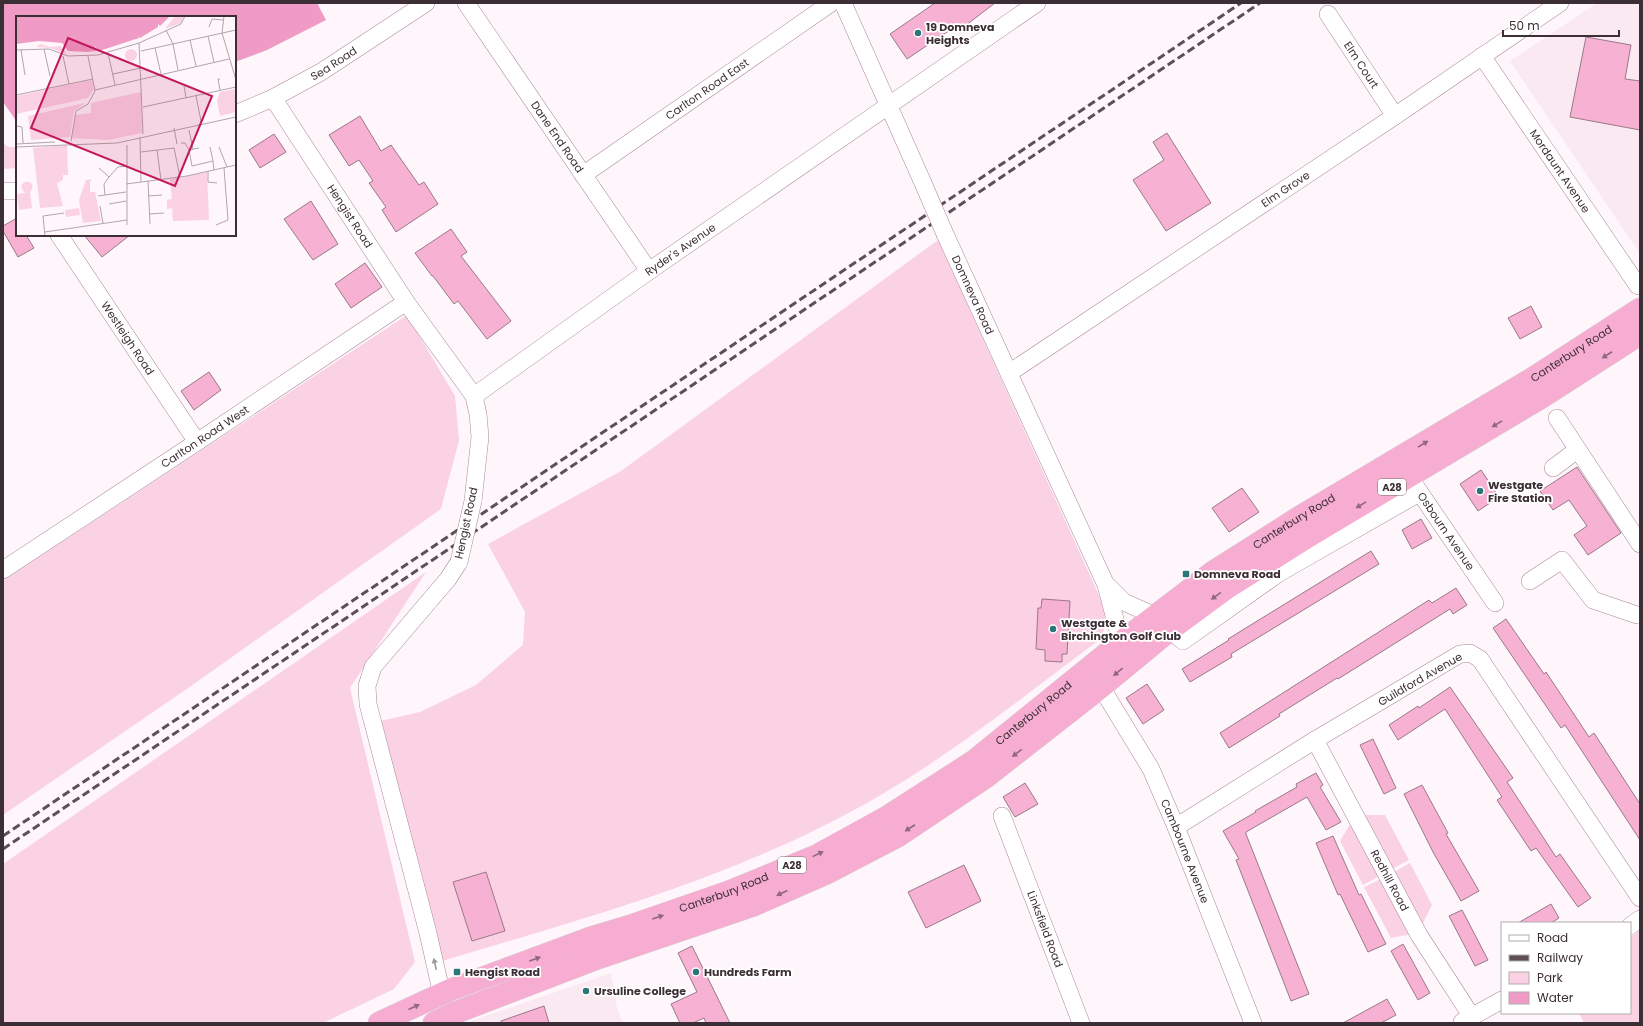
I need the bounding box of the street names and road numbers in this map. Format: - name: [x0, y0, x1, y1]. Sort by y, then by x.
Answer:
- street label: Elm Court: [1340, 38, 1383, 92]
- street label: Sea Road: [308, 43, 360, 84]
- street label: Carlton Road East: [662, 54, 752, 124]
- street label: Dane End Road: [527, 98, 588, 176]
- street label: Mordaunt Avenue: [1526, 126, 1594, 216]
- street label: Elm Grove: [1258, 167, 1313, 211]
- street label: Hengist Road: [323, 181, 377, 251]
- street label: Ryder's Avenue: [641, 219, 719, 280]
- street label: Domneva Road: [948, 253, 998, 337]
- street label: Westleigh Road: [97, 298, 158, 378]
- street label: Canterbury Road: [1527, 321, 1615, 386]
- street label: Carlton Road West: [158, 401, 252, 472]
- road number: A28: [1378, 479, 1406, 495]
- street label: Hengist Road: [451, 486, 481, 560]
- street label: Osbourn Avenue: [1414, 489, 1478, 574]
- street label: Canterbury Road: [1250, 490, 1338, 553]
- street label: Guildford Avenue: [1375, 648, 1465, 710]
- street label: Canterbury Road: [992, 677, 1075, 749]
- street label: Cambourne Avenue: [1157, 797, 1213, 906]
- street label: Redhill Road: [1367, 847, 1413, 914]
- road number: A28: [778, 857, 806, 873]
- street label: Canterbury Road: [677, 868, 771, 916]
- street label: Linksfield Road: [1023, 888, 1067, 970]

